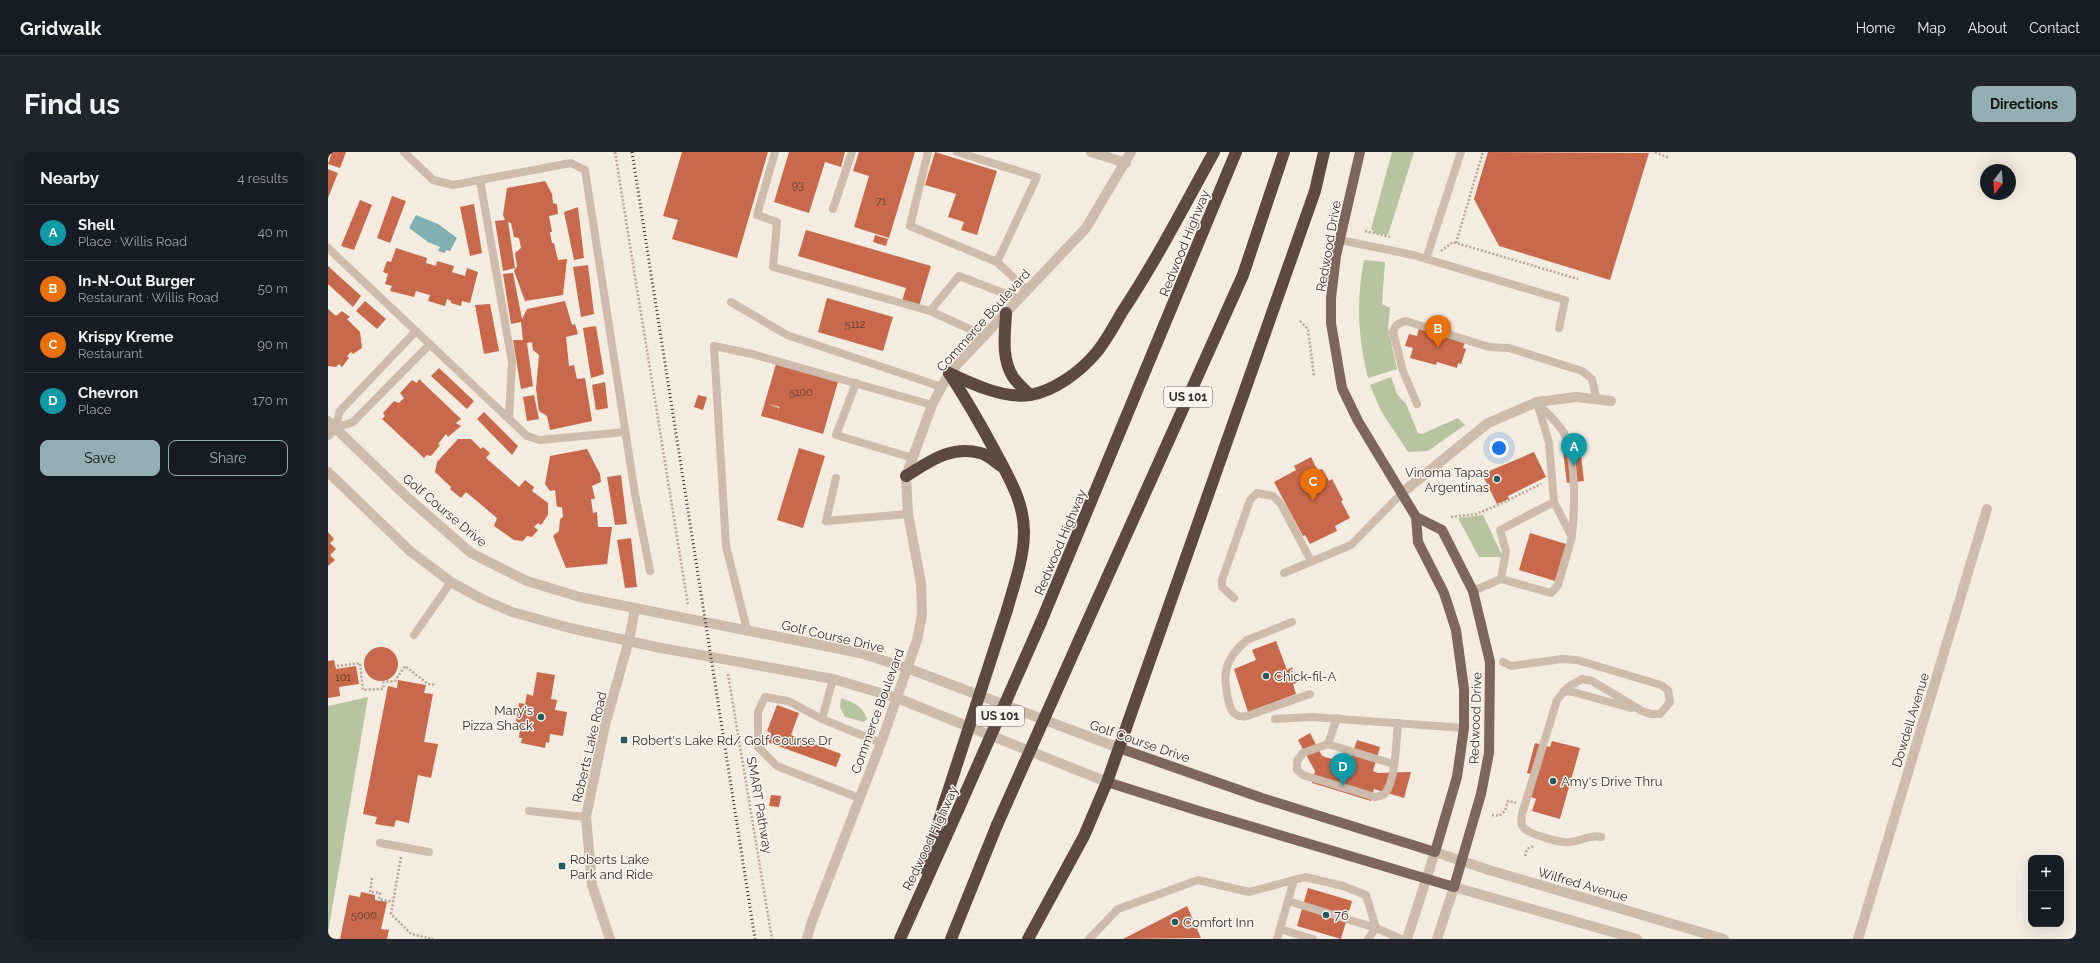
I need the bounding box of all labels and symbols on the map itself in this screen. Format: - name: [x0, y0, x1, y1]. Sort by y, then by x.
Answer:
- north arrow: [1980, 164, 2016, 200]
- house number: 93: [792, 179, 804, 192]
- street label: Redwood Highway: [1156, 188, 1213, 299]
- house number: 71: [876, 195, 887, 208]
- street label: Redwood Drive: [1313, 199, 1344, 293]
- street label: Commerce Boulevard: [934, 266, 1033, 374]
- pin: B: [1425, 315, 1451, 348]
- house number: 5112: [844, 318, 866, 331]
- house number: 5100: [789, 386, 813, 399]
- road number: US 101: [1164, 387, 1212, 407]
- pin: A: [1561, 433, 1587, 466]
- your location: [1489, 438, 1509, 458]
- place label: Vinoma Tapas Argentinas: [1405, 465, 1489, 495]
- pin: C: [1300, 468, 1326, 501]
- street label: Golf Course Drive: [400, 471, 490, 550]
- marker: Vinoma Tapas Argentinas: [1492, 474, 1502, 484]
- street label: Redwood Highway: [1031, 487, 1090, 597]
- street label: Golf Course Drive: [780, 617, 886, 656]
- street label: Commerce Boulevard: [848, 647, 907, 776]
- place label: Chick-fil-A: [1274, 669, 1337, 684]
- house number: 101: [335, 671, 351, 684]
- marker: Chick-fil-A: [1261, 671, 1271, 681]
- street label: Redwood Drive: [1466, 671, 1485, 764]
- street label: Dowdell Avenue: [1889, 671, 1932, 769]
- street label: Roberts Lake Road: [569, 690, 610, 804]
- place label: Mary's Pizza Shack: [462, 703, 533, 733]
- road number: US 101: [976, 706, 1024, 726]
- marker: Mary's Pizza Shack: [536, 712, 546, 722]
- street label: Golf Course Drive: [1088, 717, 1192, 766]
- place label: Robert's Lake Rd/ Golf Course Dr: [632, 733, 833, 748]
- marker: Robert's Lake Rd/ Golf Course Dr: [619, 735, 629, 745]
- pin: D: [1330, 753, 1356, 786]
- street label: SMART Pathway: [744, 755, 775, 855]
- place label: Amy's Drive Thru: [1561, 774, 1662, 789]
- marker: Amy's Drive Thru: [1548, 776, 1558, 786]
- street label: Redwood Highway: [900, 784, 961, 893]
- place label: Roberts Lake Park and Ride: [570, 852, 653, 882]
- marker: Roberts Lake Park and Ride: [557, 861, 567, 871]
- street label: Wilfred Avenue: [1536, 864, 1630, 905]
- place label: 76: [1334, 908, 1349, 923]
- house number: 5000: [351, 909, 377, 922]
- marker: 76: [1321, 910, 1331, 920]
- place label: Comfort Inn: [1183, 915, 1254, 930]
- marker: Comfort Inn: [1170, 917, 1180, 927]

